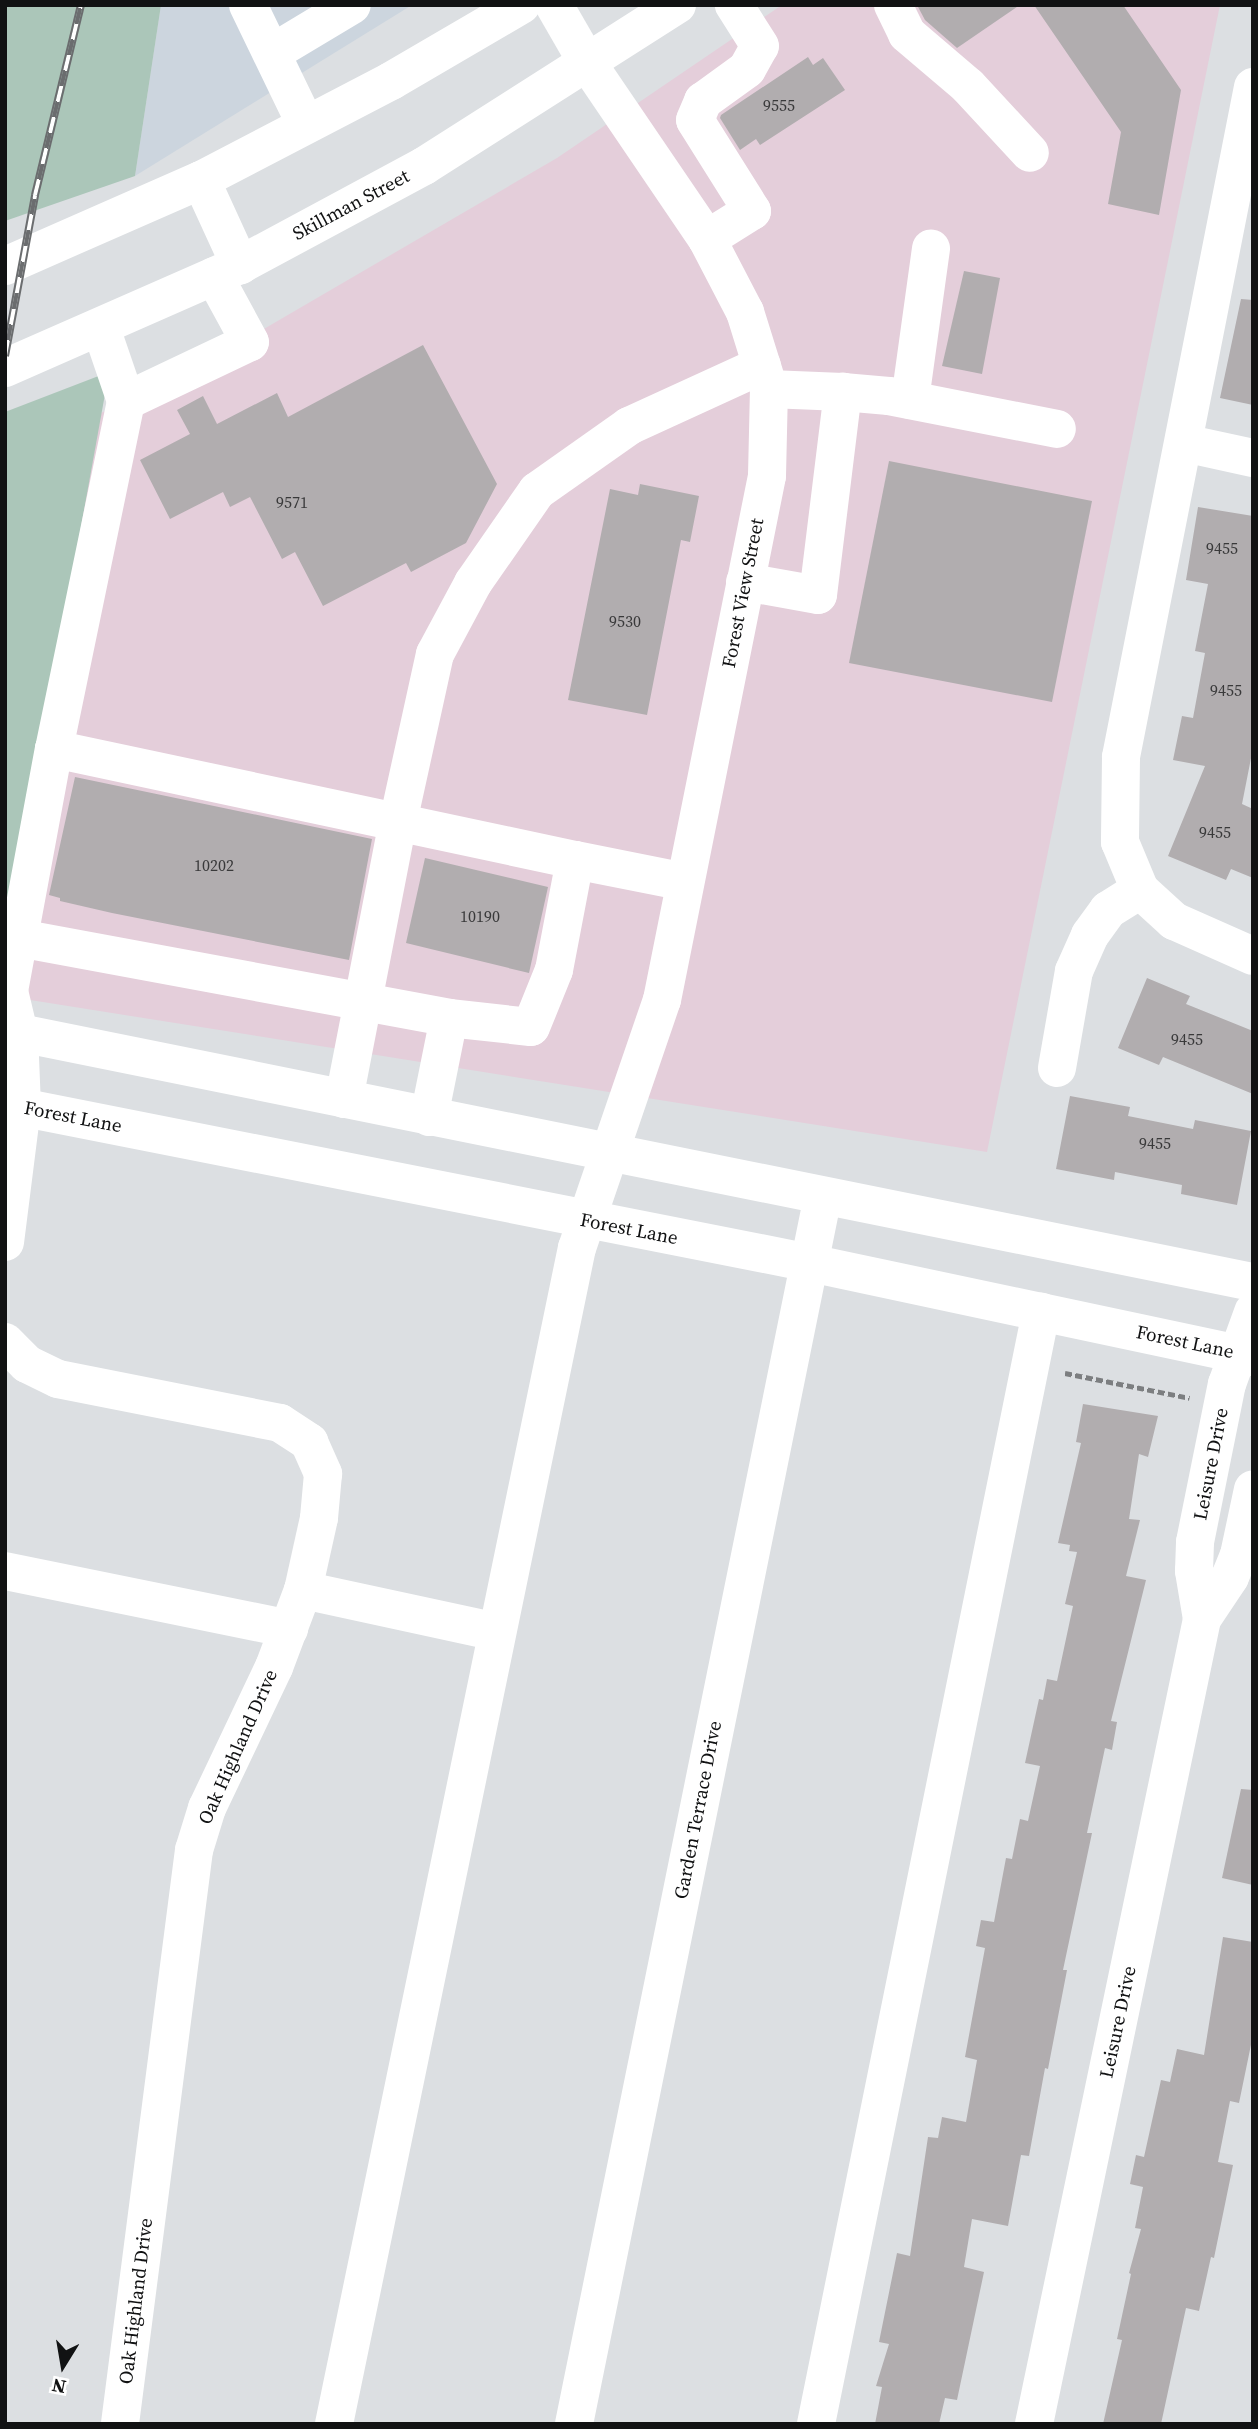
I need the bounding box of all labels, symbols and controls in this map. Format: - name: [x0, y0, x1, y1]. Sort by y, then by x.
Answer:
- house number: 9555: [763, 95, 795, 115]
- street label: Skillman Street: [289, 165, 413, 245]
- house number: 9571: [276, 492, 308, 512]
- street label: Forest View Street: [717, 516, 769, 670]
- house number: 9455: [1206, 538, 1238, 558]
- house number: 9530: [609, 611, 641, 631]
- house number: 9455: [1210, 680, 1242, 700]
- house number: 9455: [1199, 822, 1231, 842]
- house number: 10202: [194, 855, 234, 875]
- house number: 10190: [460, 906, 500, 926]
- house number: 9455: [1171, 1029, 1203, 1049]
- street label: Forest Lane: [22, 1096, 124, 1138]
- house number: 9455: [1139, 1133, 1171, 1153]
- street label: Forest Lane: [578, 1208, 680, 1250]
- street label: Forest Lane: [1134, 1321, 1236, 1363]
- street label: Leisure Drive: [1189, 1406, 1233, 1522]
- street label: Oak Highland Drive: [194, 1666, 282, 1828]
- street label: Garden Terrace Drive: [670, 1719, 726, 1901]
- street label: Leisure Drive: [1095, 1964, 1141, 2080]
- street label: Oak Highland Drive: [114, 2217, 158, 2385]
- north arrow: [28, 2331, 98, 2401]
- text: N: [50, 2373, 68, 2401]

